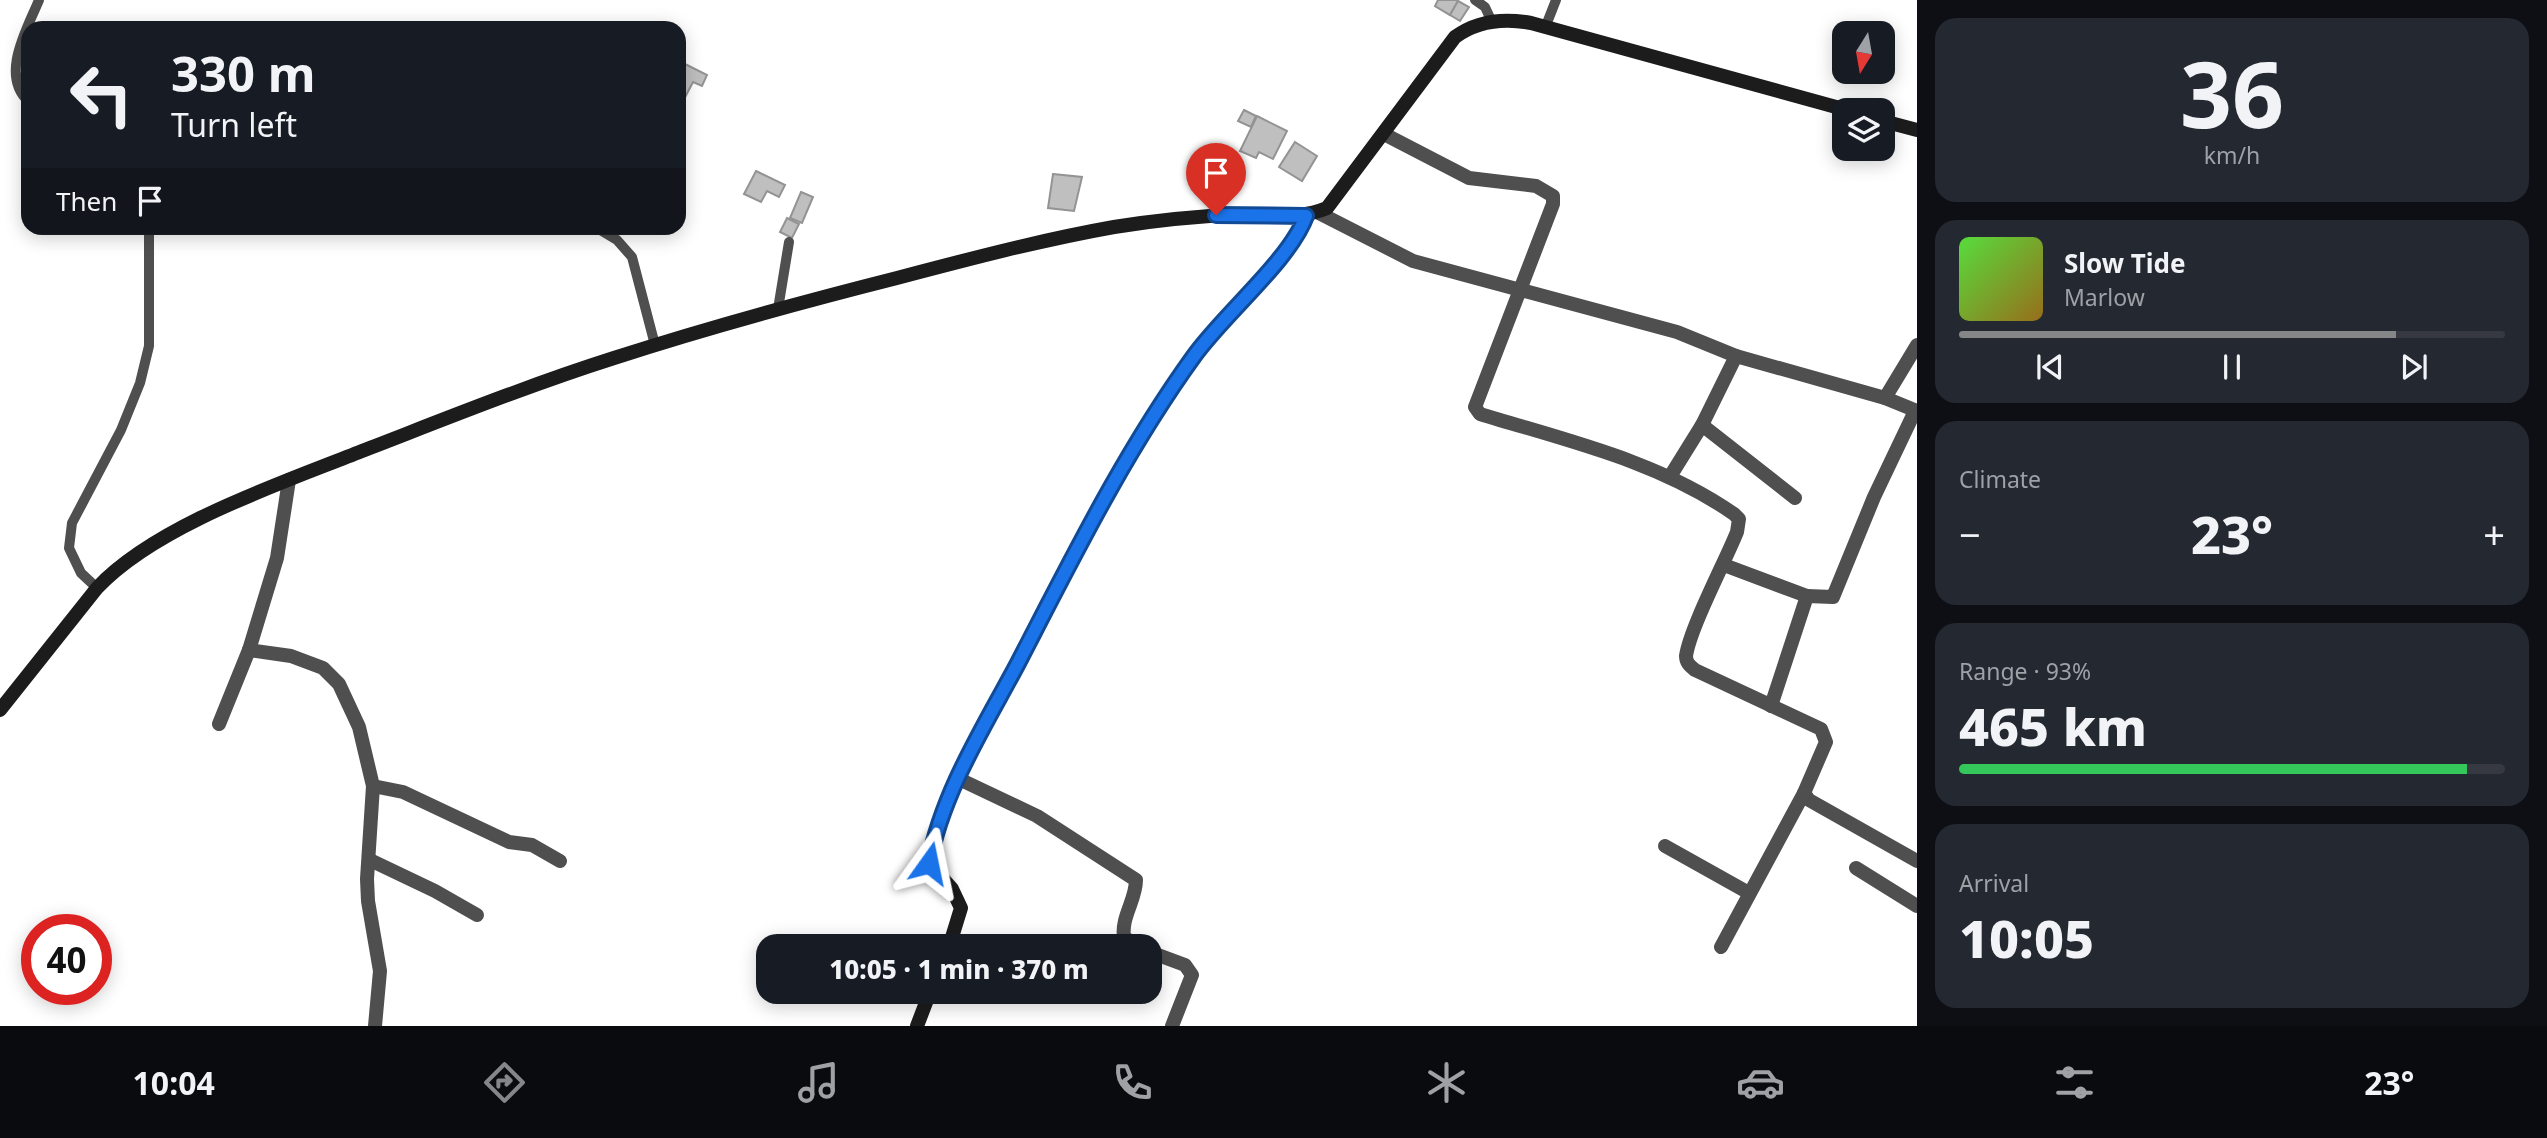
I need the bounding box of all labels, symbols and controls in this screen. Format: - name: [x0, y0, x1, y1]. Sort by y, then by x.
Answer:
- north arrow: [1832, 21, 1895, 84]
- map controls: [1832, 21, 1895, 161]
- text: 36: [2180, 31, 2284, 155]
- text: 330 m: [171, 40, 316, 106]
- icon: left: [56, 49, 147, 140]
- button: layers: [1832, 98, 1895, 161]
- text: Turn left: [171, 103, 297, 146]
- text: km/h: [2204, 139, 2260, 171]
- pin: [1186, 143, 1246, 215]
- icon: arrive: [1197, 154, 1235, 192]
- icon: arrive: [131, 182, 169, 220]
- text: Then: [56, 183, 117, 219]
- text: Slow Tide: [2064, 245, 2186, 281]
- text: Marlow: [2064, 281, 2145, 313]
- icon: previous: [2031, 348, 2069, 386]
- icon: pause: [2213, 348, 2251, 386]
- icon: next: [2395, 348, 2433, 386]
- text: Climate: [1959, 463, 2041, 495]
- text: 23°: [2191, 498, 2273, 569]
- text: −: [1959, 508, 1981, 560]
- text: +: [2483, 508, 2505, 560]
- text: Range · 93%: [1959, 655, 2091, 687]
- text: 465 km: [1959, 690, 2147, 761]
- position arrow: [892, 826, 966, 900]
- text: Arrival: [1959, 867, 2029, 899]
- text: 10:05: [1959, 902, 2094, 973]
- speed limit sign: 40: [21, 914, 112, 1005]
- text: 10:05 · 1 min · 370 m: [829, 951, 1089, 987]
- icon: directions: [480, 1058, 529, 1107]
- icon: music: [794, 1058, 843, 1107]
- icon: phone: [1108, 1058, 1157, 1107]
- icon: climate: [1422, 1058, 1471, 1107]
- icon: car: [1736, 1058, 1785, 1107]
- icon: filters: [2050, 1058, 2099, 1107]
- text: 10:04: [133, 1061, 215, 1104]
- text: 23°: [2364, 1061, 2414, 1104]

